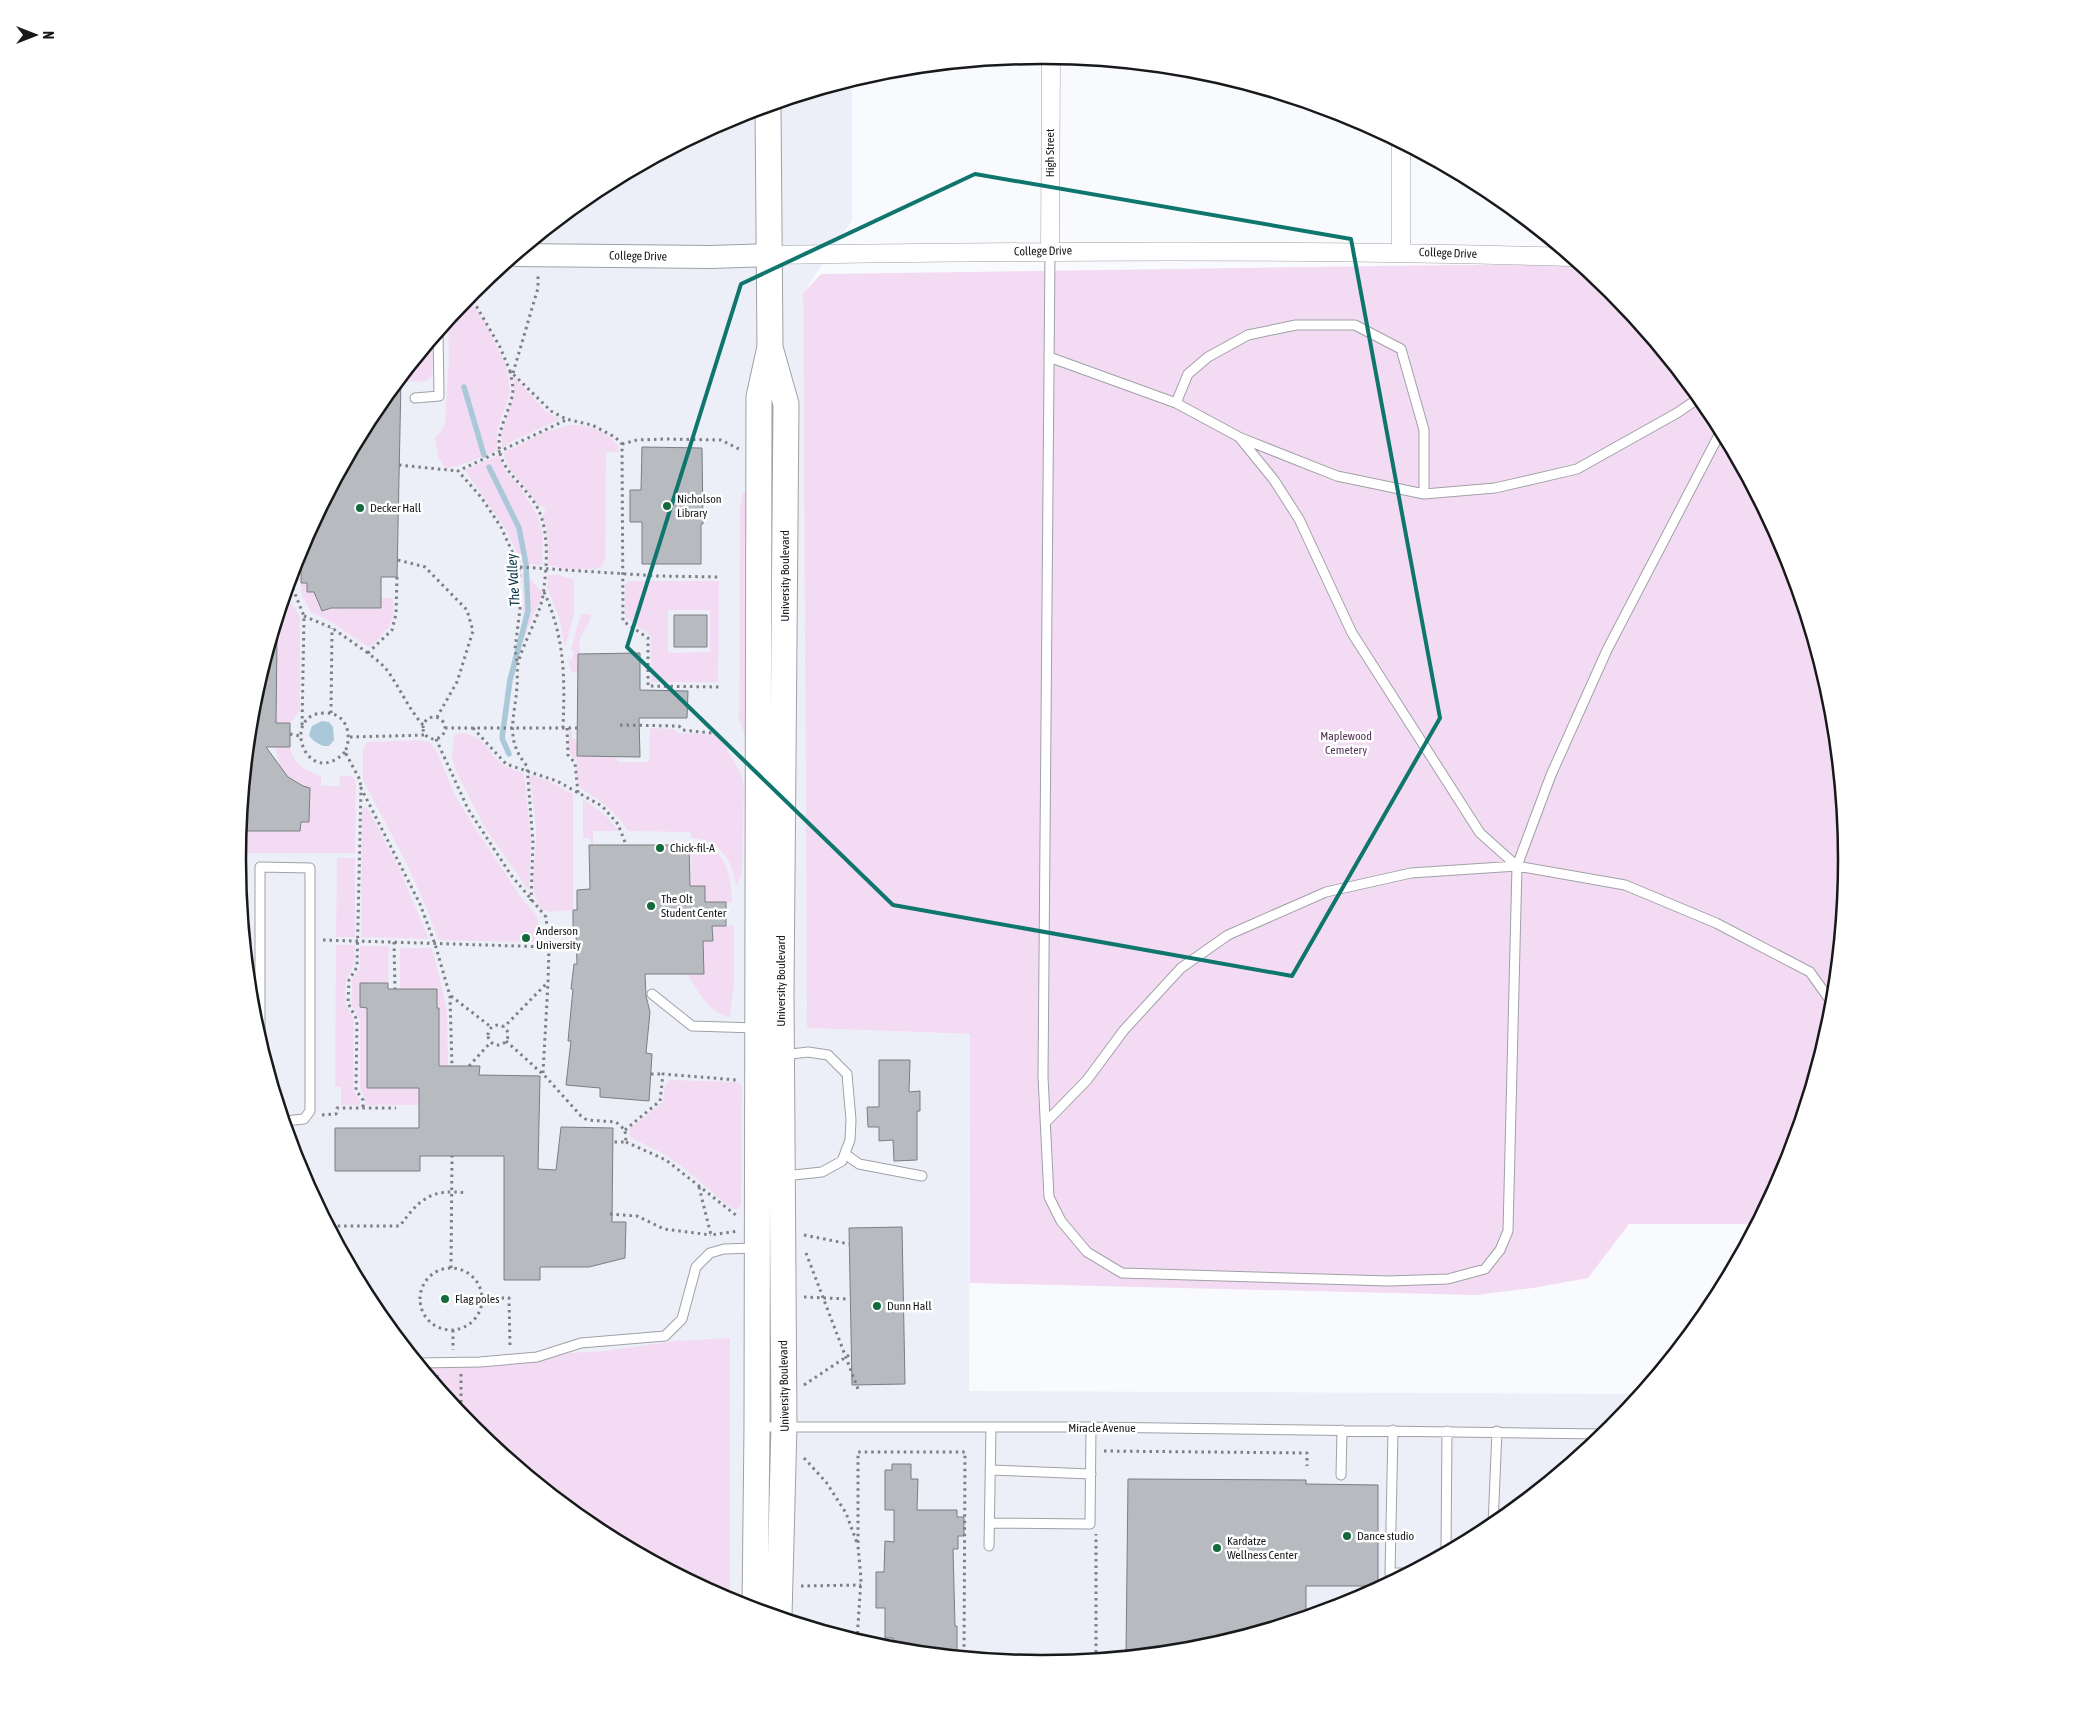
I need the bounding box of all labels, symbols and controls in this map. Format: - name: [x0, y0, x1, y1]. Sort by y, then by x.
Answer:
- north arrow: [10, 10, 60, 60]
- text: N: [40, 31, 56, 39]
- street label: High Street: [1043, 128, 1057, 177]
- street label: College Drive: [1014, 243, 1072, 259]
- street label: College Drive: [1419, 245, 1477, 261]
- street label: College Drive: [609, 248, 667, 264]
- place label: Nicholson Library: [677, 492, 722, 520]
- marker: Nicholson Library: [661, 500, 673, 512]
- place label: Decker Hall: [370, 501, 422, 515]
- marker: Decker Hall: [354, 502, 366, 514]
- street label: University Boulevard: [778, 530, 792, 622]
- water label: The Valley: [503, 553, 523, 607]
- park label: Maplewood Cemetery: [1320, 729, 1372, 757]
- place label: Chick-fil-A: [670, 841, 715, 855]
- marker: Chick-fil-A: [654, 842, 666, 854]
- place label: The Olt Student Center: [661, 892, 727, 920]
- marker: The Olt Student Center: [645, 900, 657, 912]
- place label: Anderson University: [536, 924, 581, 952]
- marker: Anderson University: [520, 932, 532, 944]
- street label: University Boulevard: [774, 935, 788, 1027]
- place label: Flag poles: [455, 1292, 499, 1306]
- marker: Flag poles: [439, 1293, 451, 1305]
- place label: Dunn Hall: [887, 1299, 933, 1313]
- marker: Dunn Hall: [871, 1300, 883, 1312]
- street label: University Boulevard: [776, 1340, 792, 1432]
- street label: Miracle Avenue: [1068, 1421, 1136, 1435]
- place label: Dance studio: [1357, 1529, 1415, 1543]
- marker: Dance studio: [1341, 1530, 1353, 1542]
- place label: Kardatze Wellness Center: [1227, 1534, 1298, 1562]
- marker: Kardatze Wellness Center: [1211, 1542, 1223, 1554]

